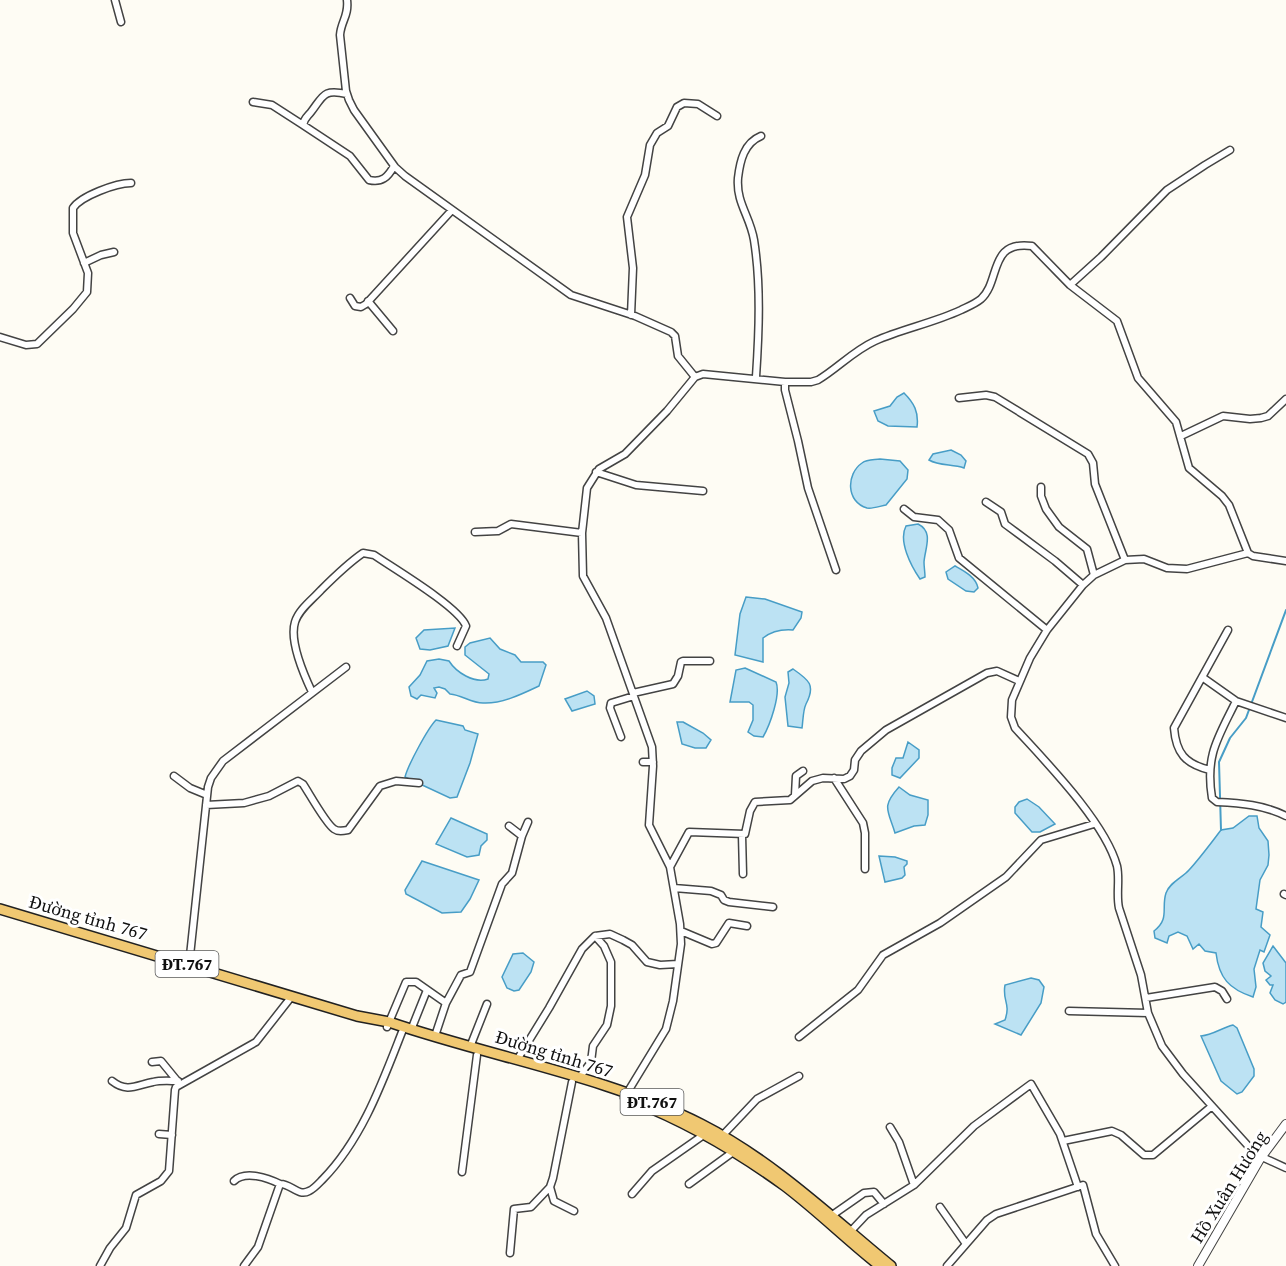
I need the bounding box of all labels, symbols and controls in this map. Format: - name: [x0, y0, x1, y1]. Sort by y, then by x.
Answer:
- street label: Đường tỉnh 767: [26, 889, 150, 946]
- road number: ĐT.767: [156, 951, 219, 977]
- street label: Đường tỉnh 767: [492, 1024, 616, 1083]
- road number: ĐT.767: [620, 1089, 684, 1115]
- street label: Hồ Xuân Hương: [1184, 1126, 1273, 1248]

